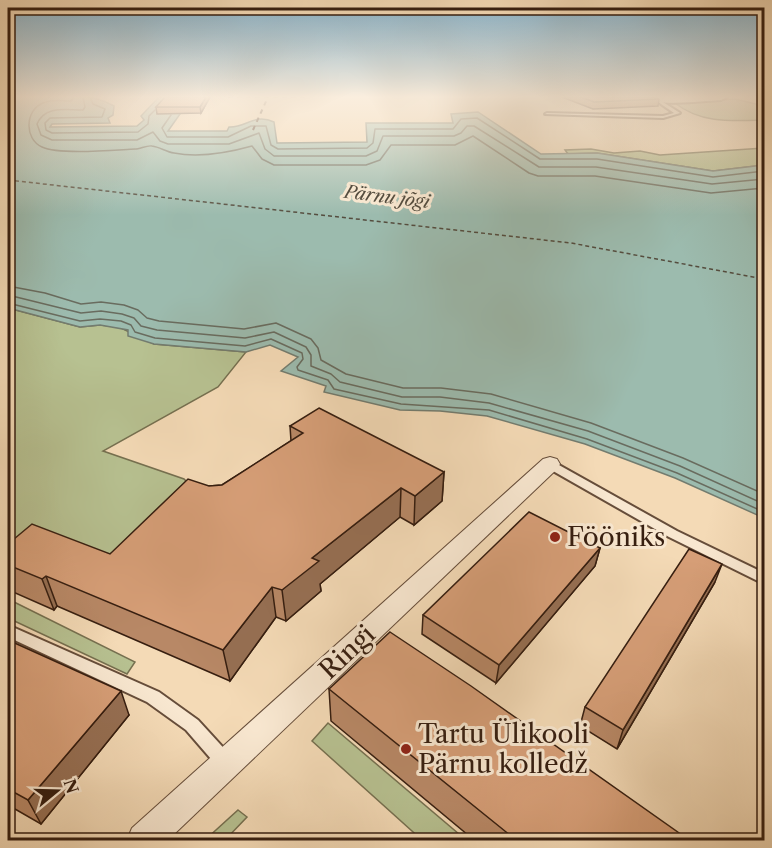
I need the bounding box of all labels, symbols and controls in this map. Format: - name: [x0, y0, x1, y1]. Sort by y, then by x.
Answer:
- water label: Pärnu jõgi: [341, 181, 432, 213]
- place label: Fööniks: [567, 521, 665, 553]
- marker: Fööniks: [548, 530, 562, 544]
- street label: Ringi: [312, 618, 382, 686]
- place label: Tartu Ülikooli Pärnu kolledž: [418, 718, 589, 780]
- marker: Tartu Ülikooli Pärnu kolledž: [399, 742, 413, 756]
- north arrow: [27, 761, 87, 821]
- text: N: [59, 776, 83, 796]

